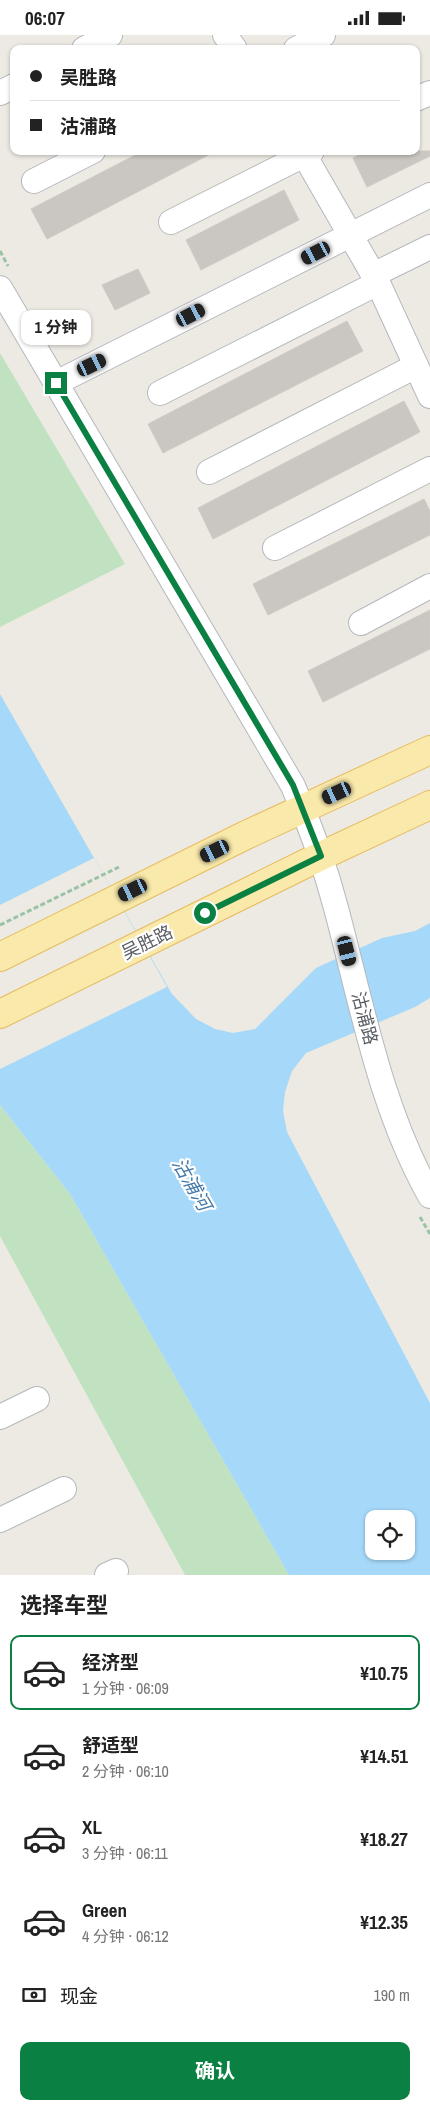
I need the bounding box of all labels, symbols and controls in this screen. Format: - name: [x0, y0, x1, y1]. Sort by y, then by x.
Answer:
- text: 06:07: [25, 5, 65, 31]
- text: 吴胜路: [60, 64, 117, 90]
- text: 沽浦路: [60, 113, 117, 139]
- car: [299, 240, 332, 266]
- car: [174, 302, 207, 328]
- callout: 1 分钟: [21, 311, 91, 345]
- text: 1 分钟: [35, 316, 77, 338]
- car: [75, 352, 108, 378]
- route end: [45, 372, 67, 394]
- car: [320, 780, 353, 806]
- car: [198, 838, 231, 864]
- car: [116, 877, 149, 903]
- route start: [194, 902, 216, 924]
- street label: 吴胜路: [117, 919, 177, 965]
- car: [336, 935, 357, 967]
- street label: 沽浦路: [346, 989, 384, 1047]
- water label: 沽浦河: [166, 1153, 220, 1219]
- map controls: [365, 1510, 415, 1560]
- button: locate: [365, 1510, 415, 1560]
- text: 选择车型: [20, 1590, 108, 1620]
- text: 经济型: [82, 1649, 139, 1675]
- icon: car: [22, 1650, 67, 1695]
- text: ¥10.75: [360, 1660, 408, 1686]
- text: 1 分钟 · 06:09: [82, 1677, 169, 1699]
- text: 舒适型: [82, 1732, 139, 1758]
- icon: car: [22, 1733, 67, 1778]
- text: ¥14.51: [360, 1743, 408, 1769]
- text: 2 分钟 · 06:10: [82, 1760, 169, 1782]
- text: XL: [82, 1814, 102, 1840]
- icon: car: [22, 1816, 67, 1861]
- text: ¥18.27: [360, 1826, 408, 1852]
- text: 3 分钟 · 06:11: [82, 1842, 168, 1864]
- text: Green: [82, 1897, 127, 1923]
- icon: car: [22, 1899, 67, 1944]
- text: ¥12.35: [360, 1909, 408, 1935]
- text: 4 分钟 · 06:12: [82, 1925, 169, 1947]
- icon: cash: [20, 1981, 48, 2009]
- text: 现金: [60, 1983, 98, 2009]
- text: 190 m: [374, 1984, 410, 2006]
- button: 确认: [20, 2042, 410, 2100]

